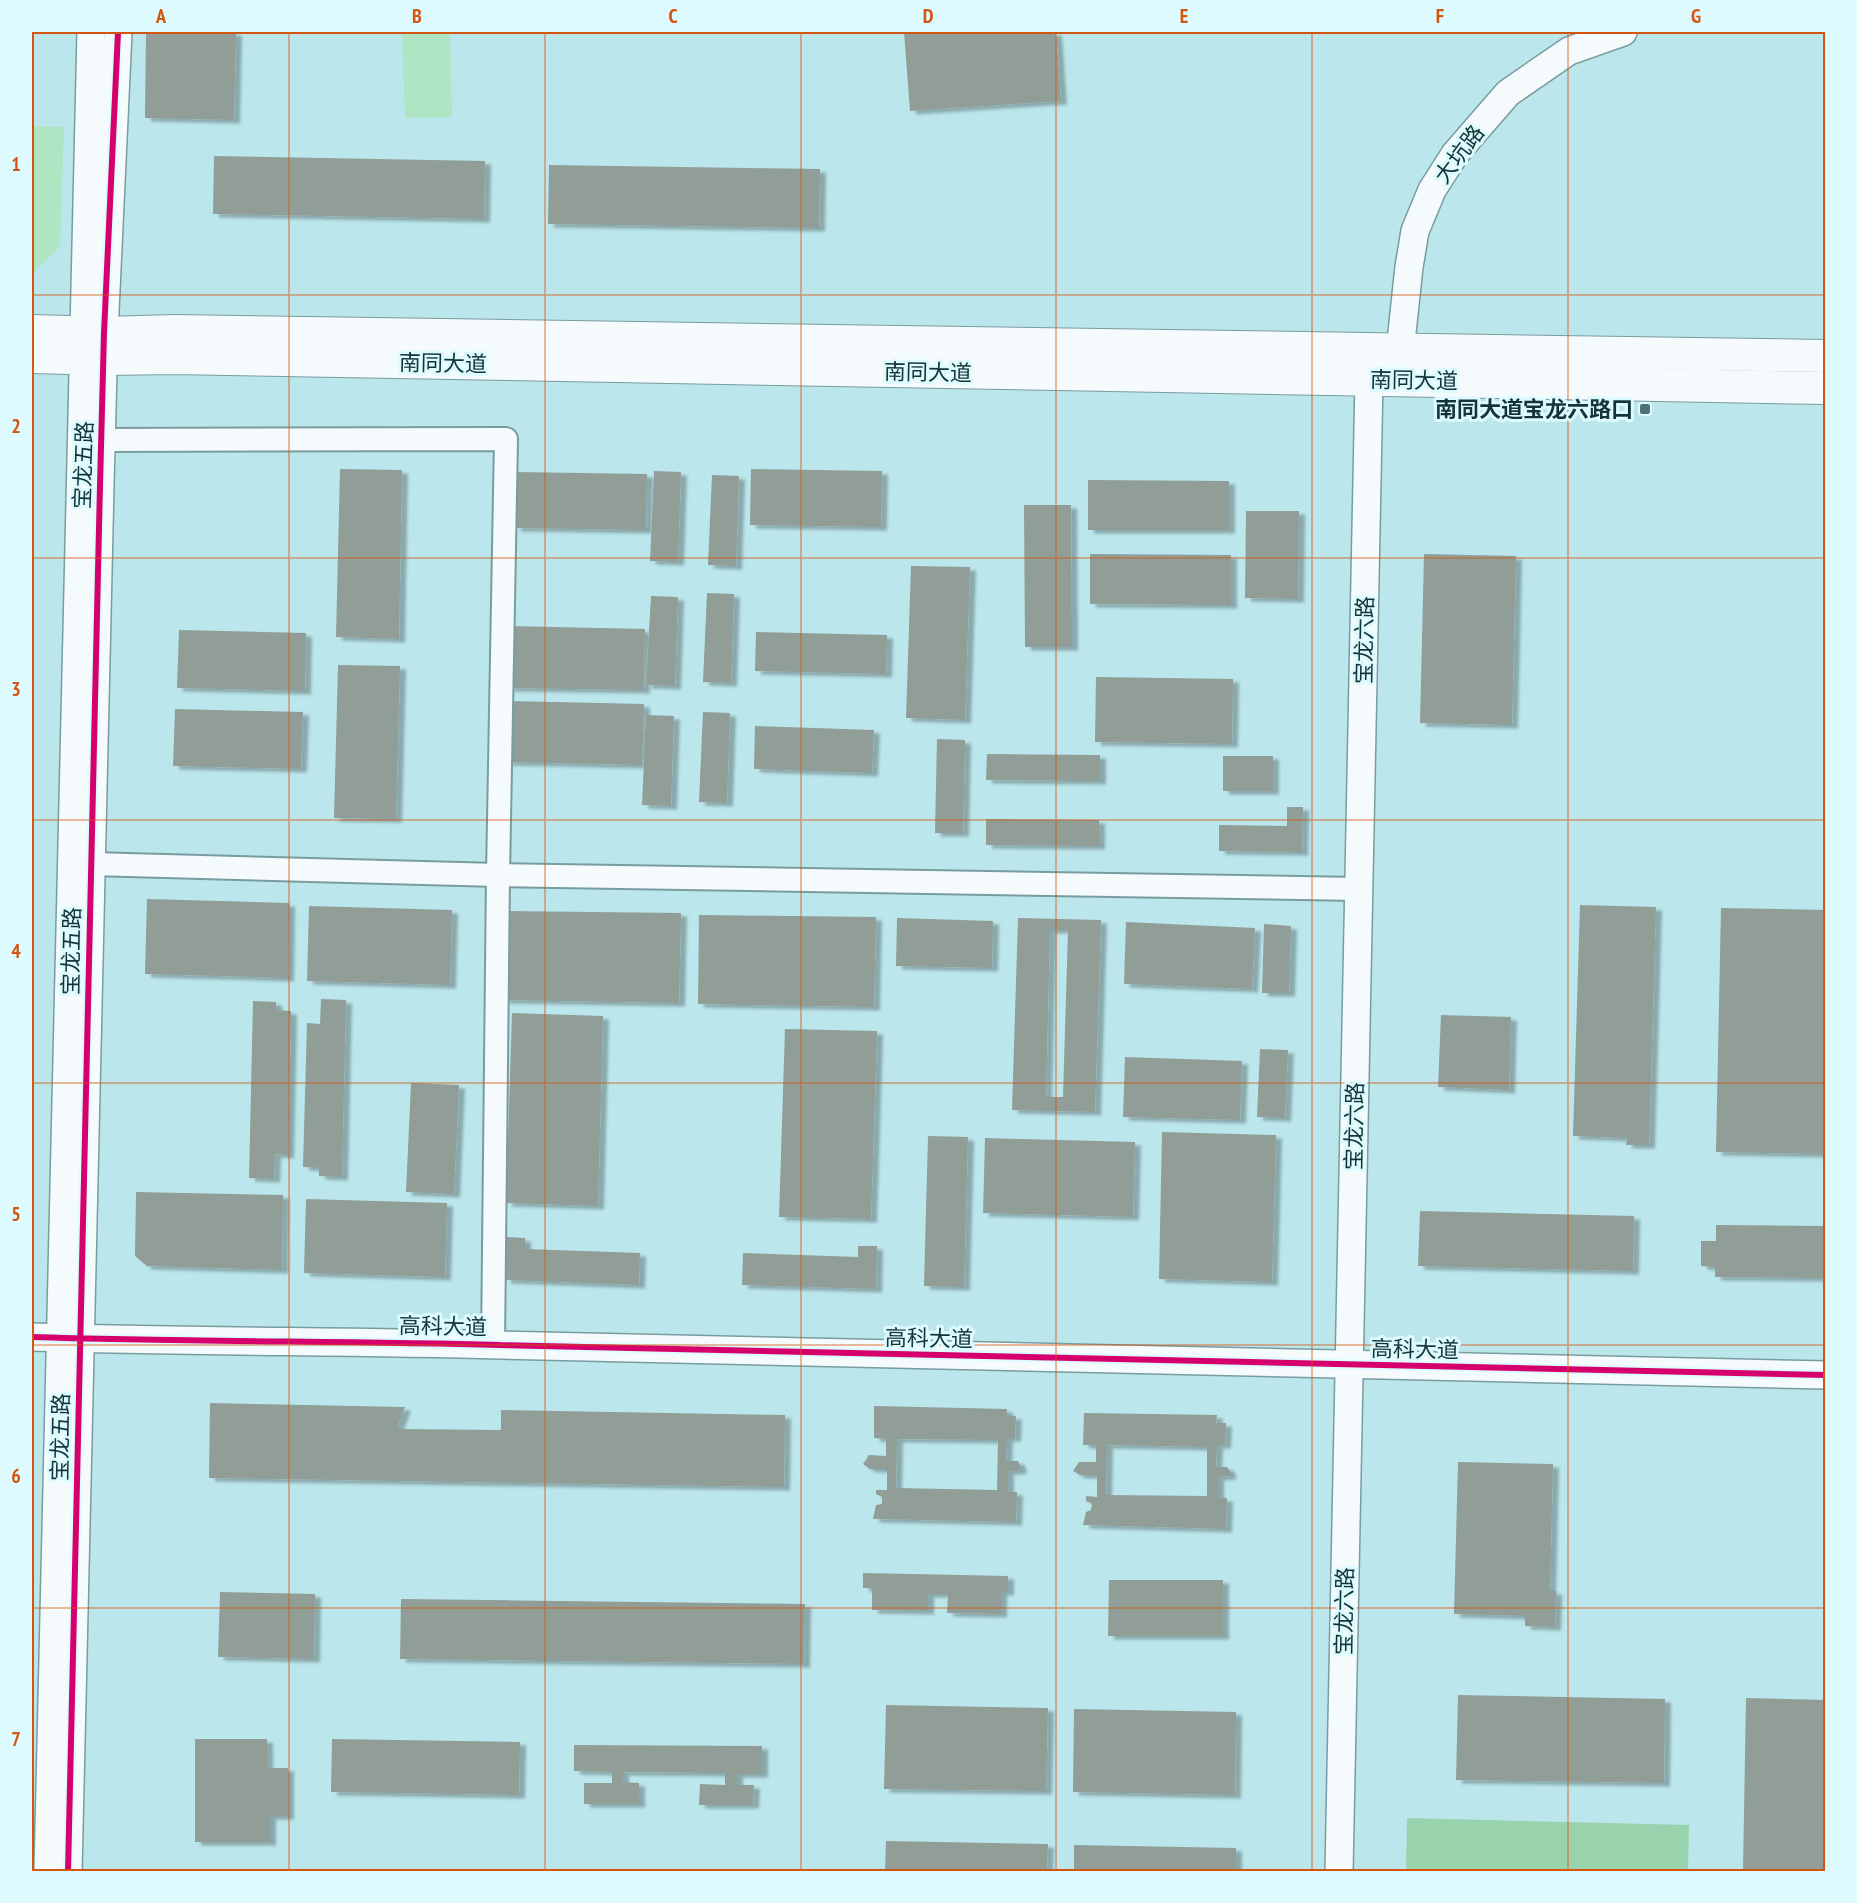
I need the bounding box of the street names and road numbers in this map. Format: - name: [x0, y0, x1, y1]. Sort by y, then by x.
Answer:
- street label: 大坑路: [1428, 119, 1490, 189]
- street label: 南同大道: [399, 348, 487, 378]
- street label: 南同大道: [884, 357, 972, 387]
- street label: 南同大道: [1370, 365, 1458, 395]
- street label: 宝龙五路: [67, 421, 99, 509]
- street label: 宝龙六路: [1349, 596, 1379, 684]
- street label: 宝龙五路: [56, 907, 86, 995]
- street label: 宝龙六路: [1339, 1082, 1369, 1170]
- street label: 高科大道: [399, 1311, 487, 1341]
- street label: 高科大道: [885, 1323, 973, 1353]
- street label: 高科大道: [1371, 1334, 1459, 1364]
- street label: 宝龙五路: [45, 1393, 75, 1481]
- street label: 宝龙六路: [1329, 1567, 1359, 1655]

